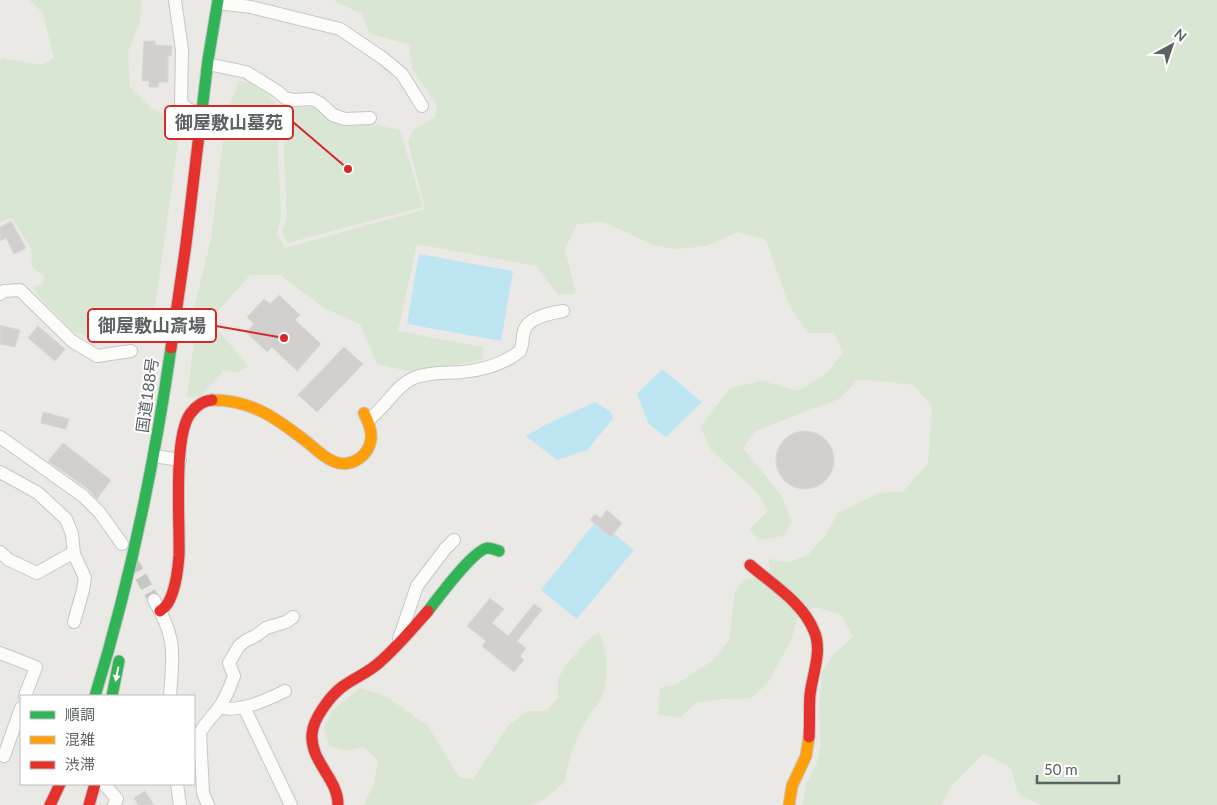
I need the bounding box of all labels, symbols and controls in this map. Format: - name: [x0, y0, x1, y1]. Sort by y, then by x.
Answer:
- north arrow: [1147, 20, 1197, 70]
- text: N: [1171, 25, 1190, 45]
- callout: 御屋敷山墓苑: [165, 106, 293, 139]
- text: 御屋敷山墓苑: [174, 111, 283, 133]
- callout: 御屋敷山斎場: [88, 309, 216, 342]
- text: 御屋敷山斎場: [97, 314, 206, 336]
- street label: 国道188号: [132, 356, 161, 434]
- one-way arrow: [112, 666, 120, 682]
- legend: [20, 695, 195, 785]
- text: 順調: [65, 705, 95, 723]
- text: 混雑: [65, 730, 95, 748]
- scale bar: [1037, 752, 1120, 784]
- text: 渋滞: [65, 755, 95, 773]
- text: 50 m: [1044, 760, 1078, 778]

